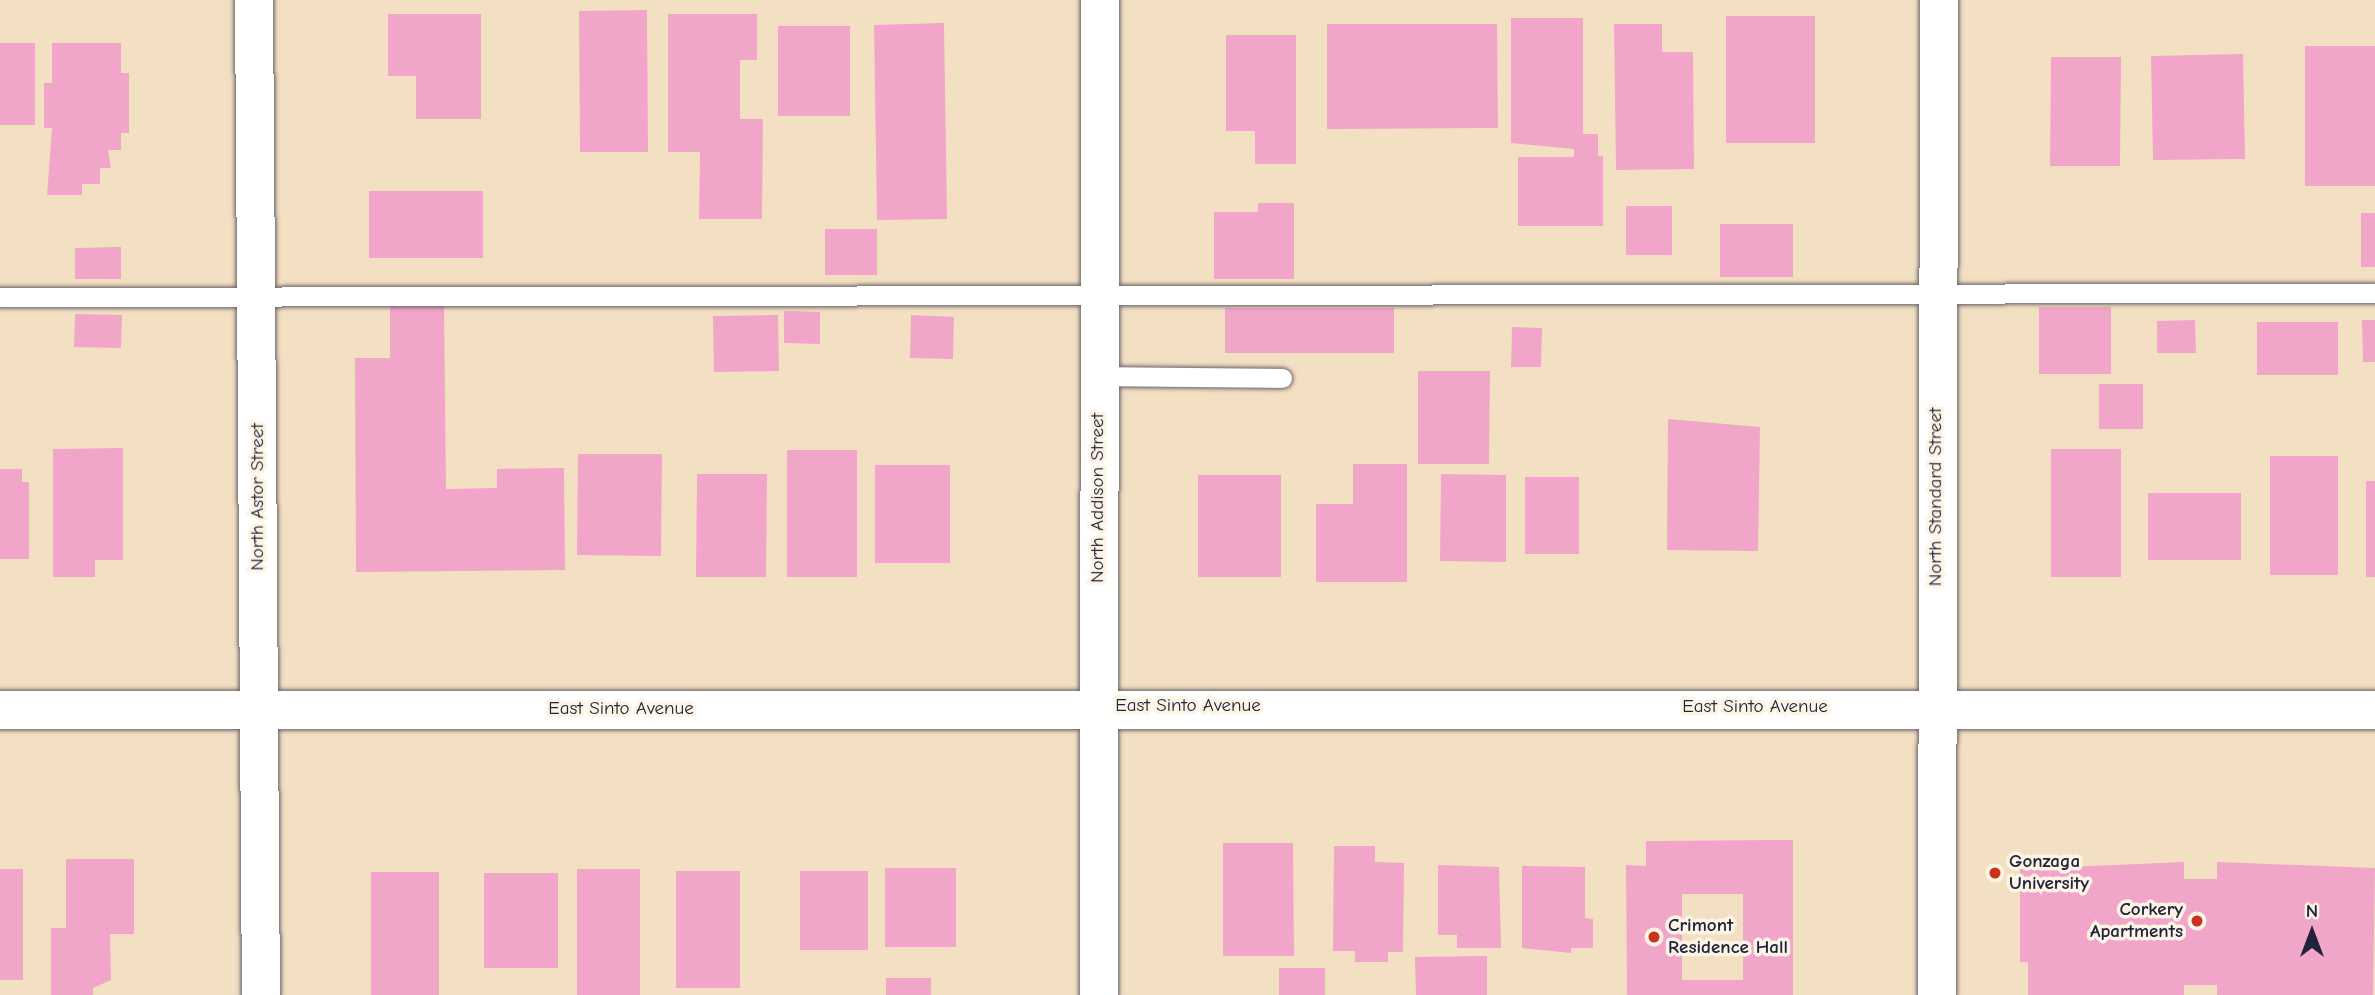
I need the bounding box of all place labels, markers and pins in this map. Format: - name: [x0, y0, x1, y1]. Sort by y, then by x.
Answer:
- place label: Gonzaga University: [2009, 851, 2089, 895]
- marker: Gonzaga University: [1987, 865, 2003, 881]
- place label: Corkery Apartments: [2090, 899, 2183, 943]
- marker: Corkery Apartments: [2189, 913, 2205, 929]
- place label: Crimont Residence Hall: [1668, 915, 1788, 959]
- marker: Crimont Residence Hall: [1646, 929, 1662, 945]

